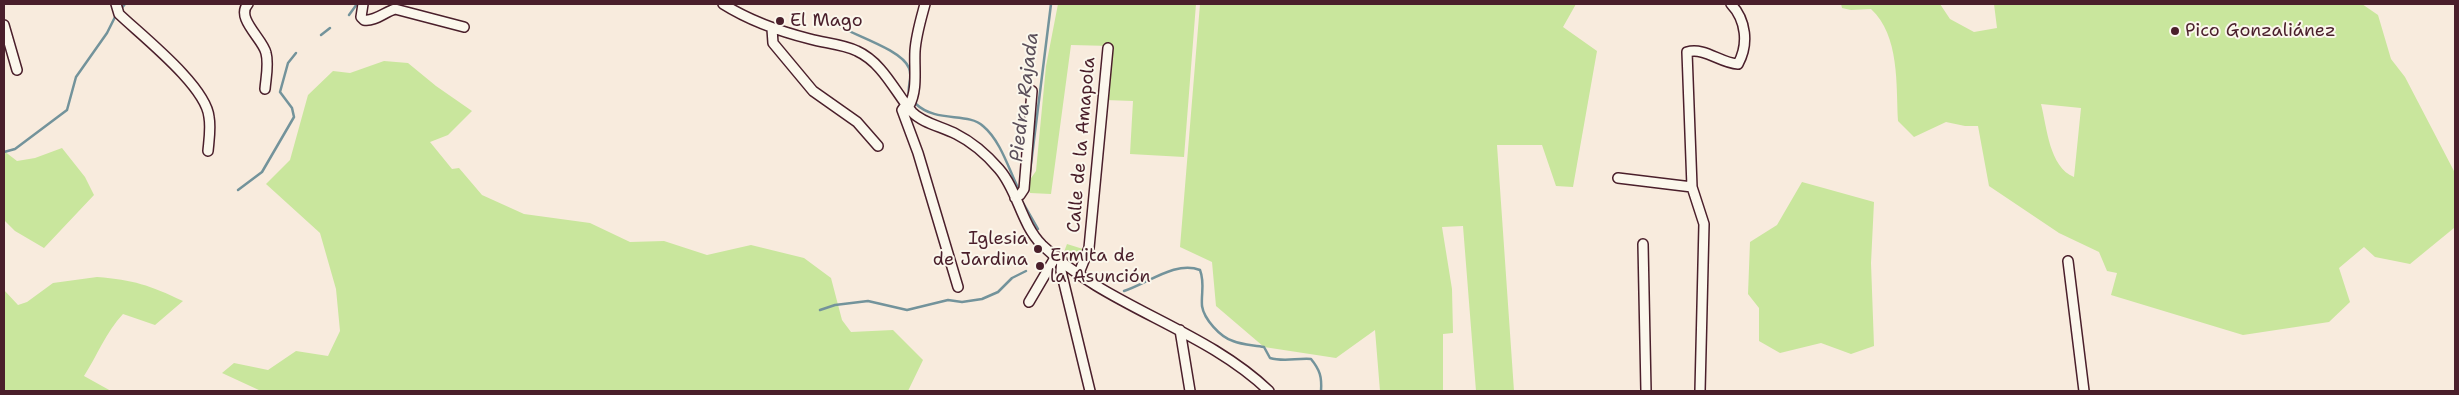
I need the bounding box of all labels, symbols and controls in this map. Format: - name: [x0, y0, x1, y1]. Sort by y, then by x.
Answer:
- place label: El Mago: [790, 10, 863, 32]
- marker: El Mago: [774, 15, 786, 27]
- place label: Pico Gonzaliánez: [2185, 20, 2336, 42]
- marker: Pico Gonzaliánez: [2169, 25, 2181, 37]
- water label: Piedra Rajada: [1006, 31, 1044, 163]
- street label: Calle de la Amapola: [1064, 56, 1100, 234]
- place label: Iglesia de Jardina: [933, 228, 1028, 270]
- marker: Iglesia de Jardina: [1032, 243, 1044, 255]
- place label: Ermita de la Asunción: [1050, 245, 1151, 288]
- marker: Ermita de la Asunción: [1034, 260, 1046, 272]

